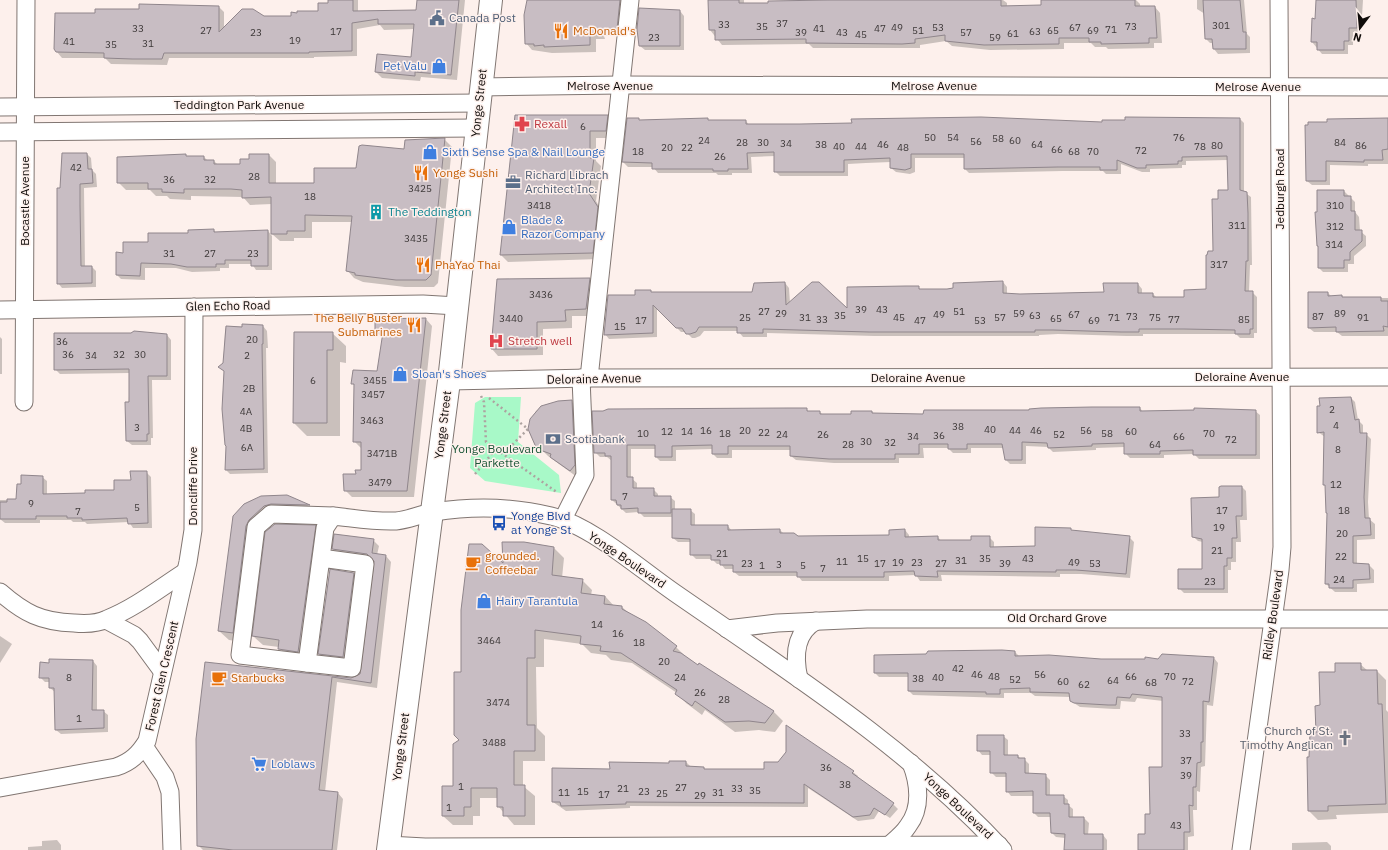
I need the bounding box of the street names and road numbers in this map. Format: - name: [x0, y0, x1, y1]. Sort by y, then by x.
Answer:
- street label: Yonge Street: [467, 68, 490, 138]
- street label: Melrose Avenue: [567, 78, 653, 93]
- street label: Melrose Avenue: [891, 78, 977, 93]
- street label: Melrose Avenue: [1215, 79, 1301, 94]
- street label: Teddington Park Avenue: [174, 97, 305, 112]
- street label: Jedburgh Road: [1272, 148, 1287, 230]
- street label: Bocastle Avenue: [17, 156, 32, 246]
- street label: Glen Echo Road: [186, 297, 270, 314]
- street label: Deloraine Avenue: [1195, 369, 1290, 384]
- street label: Deloraine Avenue: [547, 370, 642, 387]
- street label: Deloraine Avenue: [871, 370, 966, 385]
- street label: Yonge Street: [431, 390, 454, 460]
- street label: Doncliffe Drive: [185, 446, 200, 525]
- street label: Yonge Boulevard: [586, 528, 669, 591]
- street label: Ridley Boulevard: [1259, 569, 1286, 661]
- street label: Old Orchard Grove: [1007, 610, 1107, 625]
- street label: Forest Glen Crescent: [142, 619, 181, 732]
- street label: Yonge Street: [389, 712, 412, 782]
- street label: Yonge Boulevard: [920, 769, 997, 842]

